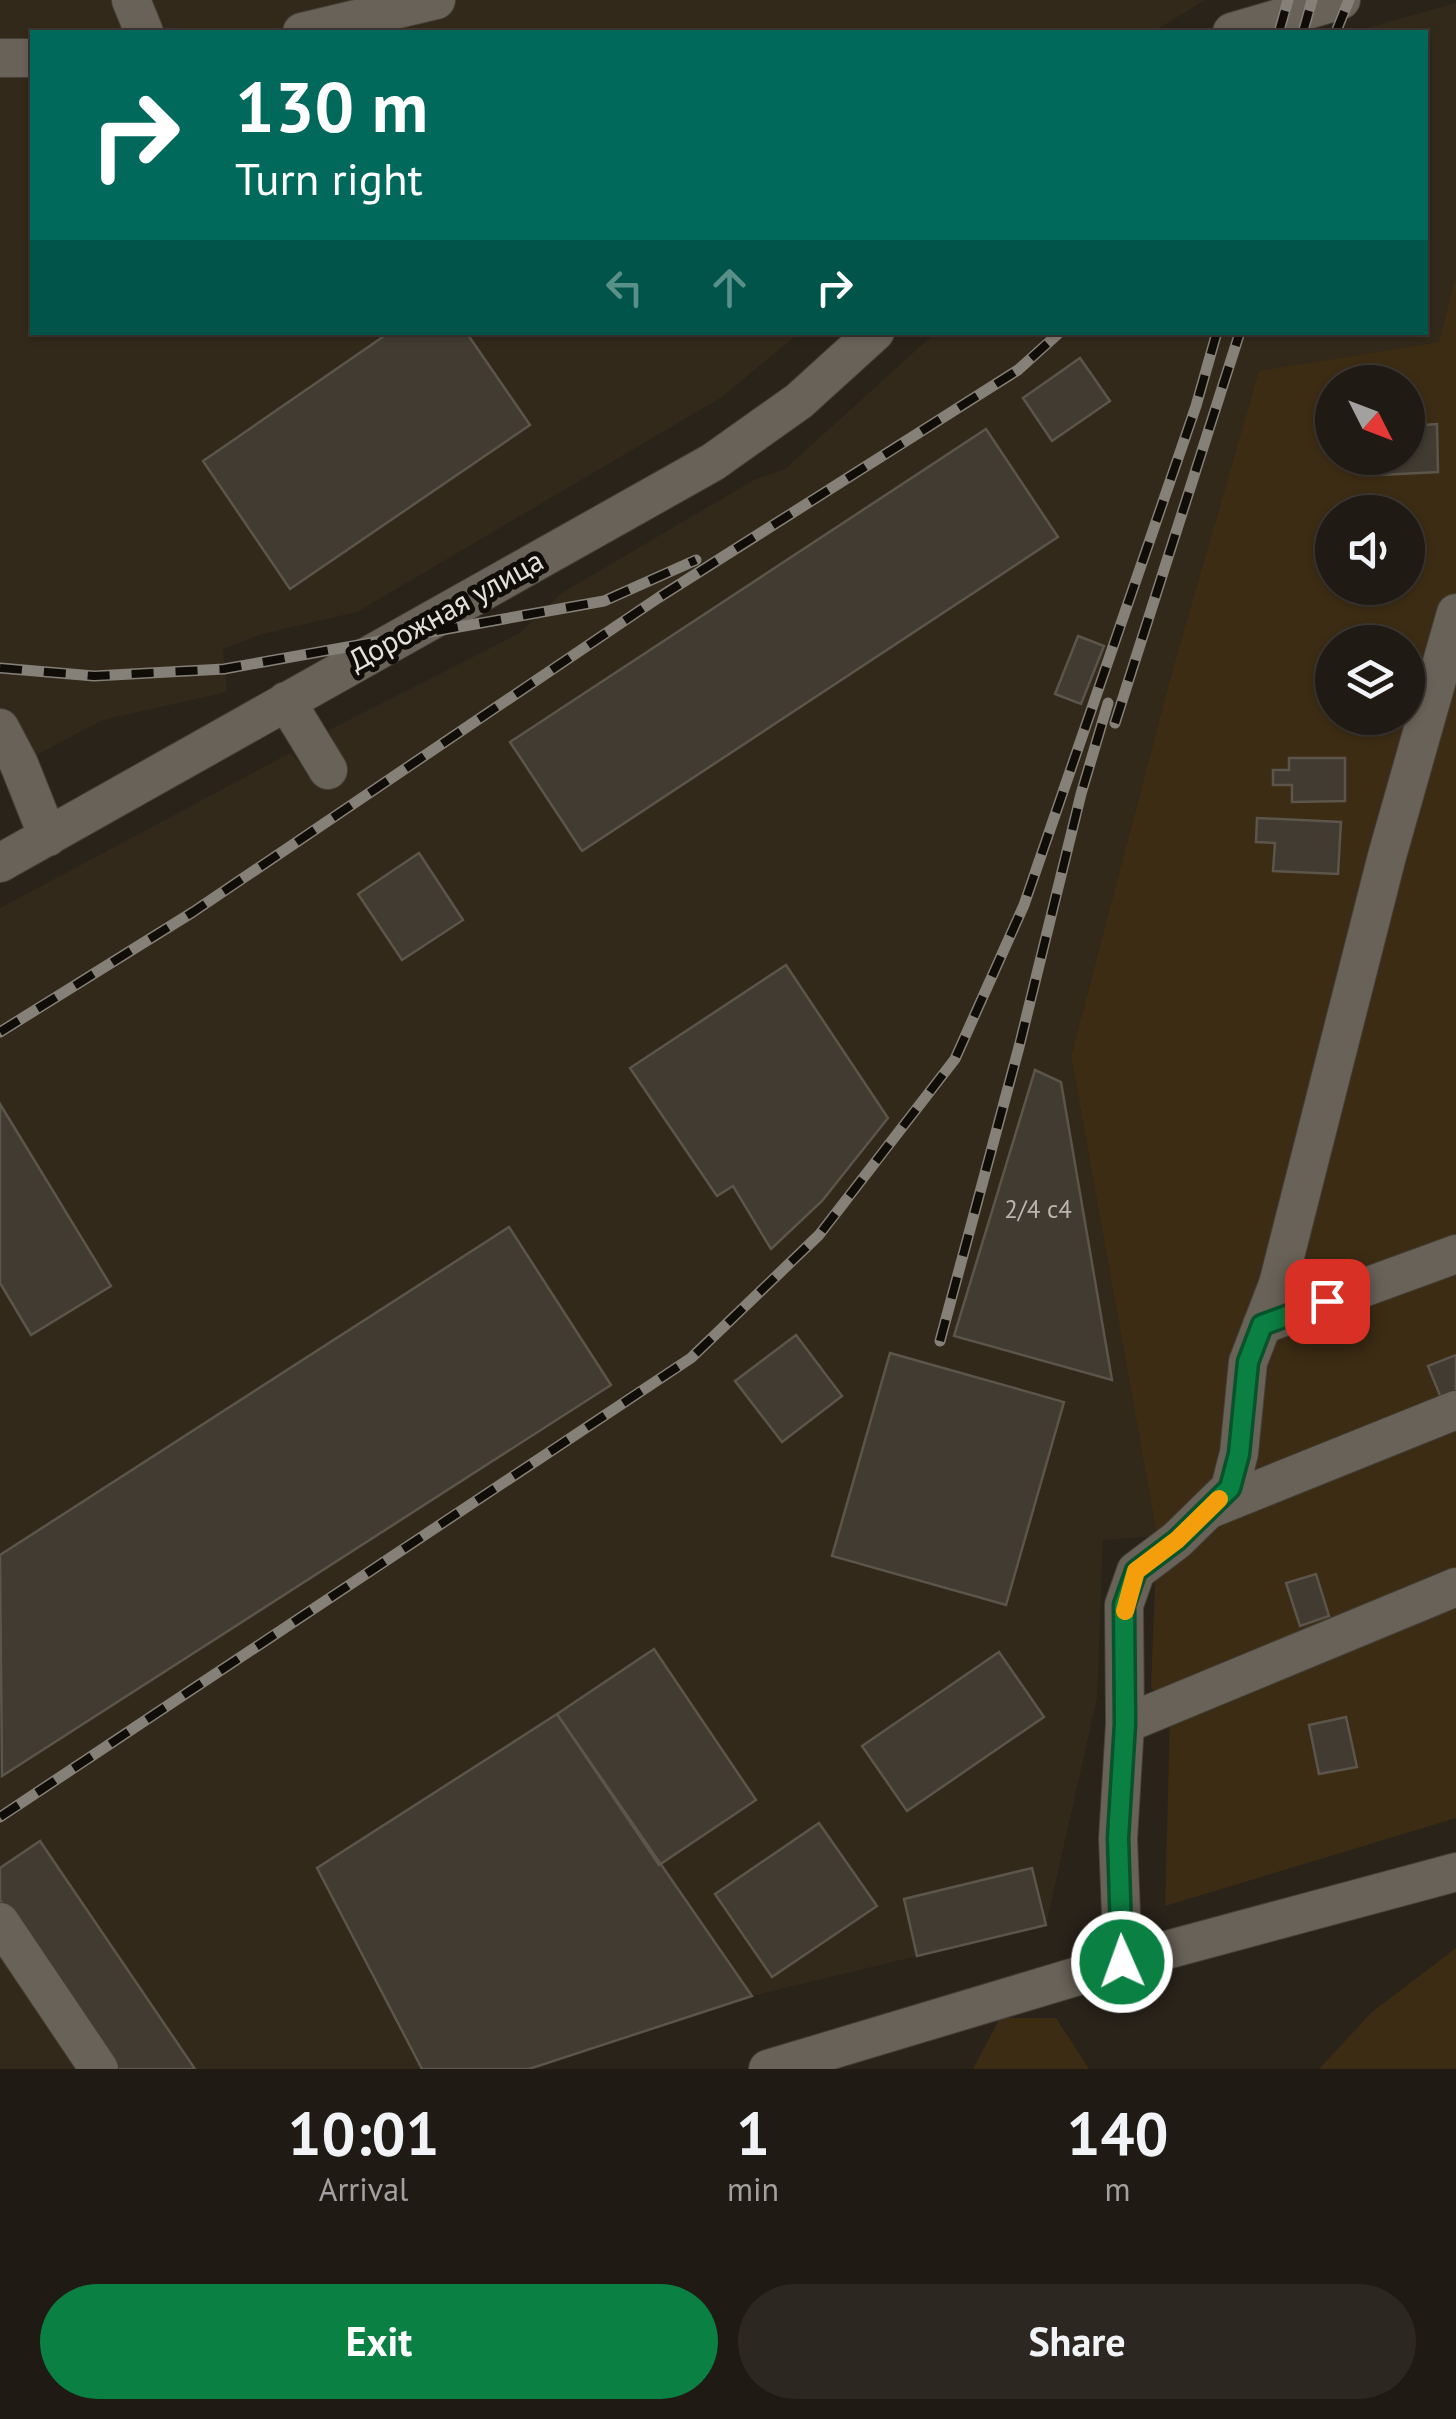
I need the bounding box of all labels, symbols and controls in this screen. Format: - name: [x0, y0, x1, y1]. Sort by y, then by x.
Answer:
- text: 130 m: [235, 61, 428, 151]
- icon: right: [70, 70, 200, 200]
- text: Turn right: [235, 149, 423, 207]
- icon: left: [597, 260, 652, 315]
- icon: ahead: [702, 260, 757, 315]
- icon: right: [807, 260, 862, 315]
- north arrow: [1315, 365, 1425, 475]
- map controls: [1315, 365, 1425, 735]
- button: sound: [1315, 495, 1425, 605]
- street label: Дорожная улица: [341, 540, 550, 679]
- button: layers: [1315, 625, 1425, 735]
- house number: 2/4 с4: [1004, 1193, 1072, 1225]
- pin: [1285, 1259, 1370, 1344]
- icon: arrive: [1300, 1274, 1355, 1329]
- position arrow: [1070, 1910, 1174, 2014]
- text: 10:01: [287, 2094, 440, 2172]
- text: 1: [736, 2094, 770, 2172]
- text: 140: [1067, 2094, 1169, 2172]
- text: Arrival: [319, 2168, 408, 2210]
- text: min: [727, 2168, 779, 2210]
- text: m: [1105, 2168, 1131, 2210]
- button: Exit: [40, 2284, 718, 2399]
- button: Share: [738, 2284, 1416, 2399]

